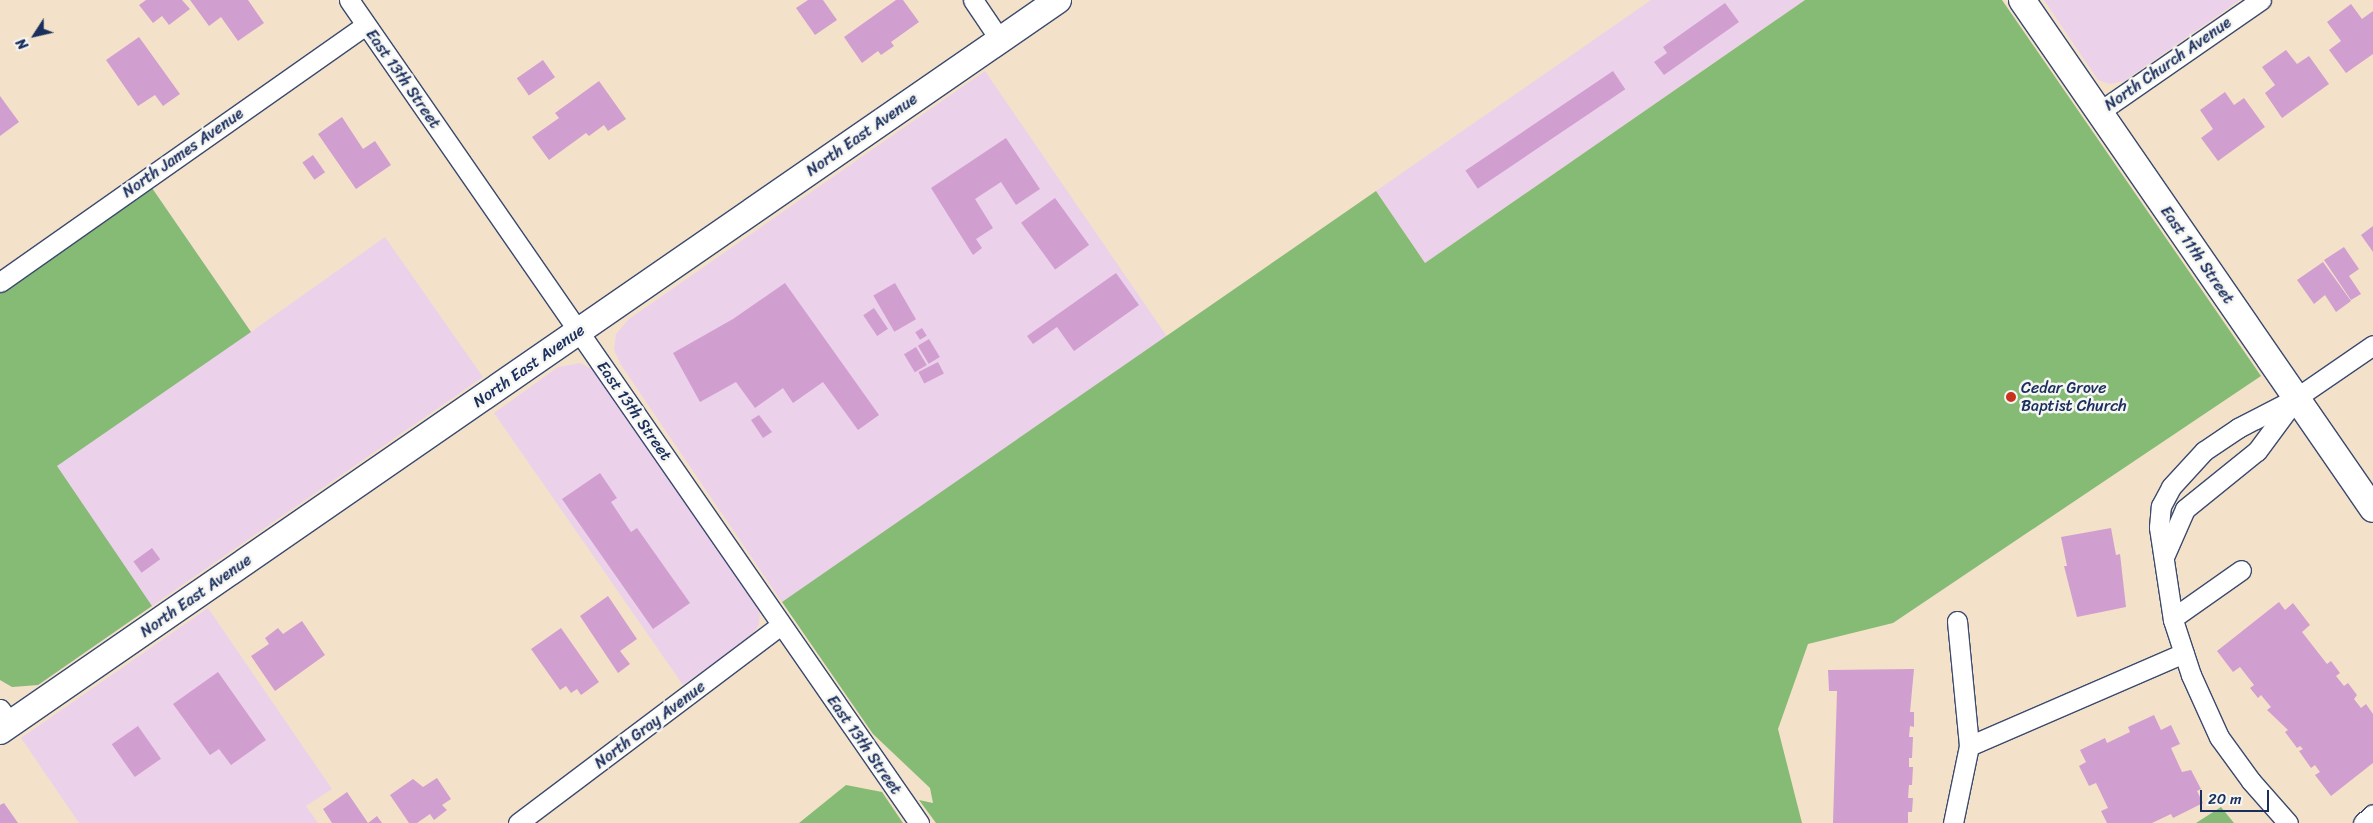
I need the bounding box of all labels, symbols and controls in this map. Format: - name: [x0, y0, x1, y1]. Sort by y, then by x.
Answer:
- north arrow: [10, 10, 60, 60]
- street label: North Church Avenue: [2101, 13, 2235, 115]
- street label: East 13th Street: [362, 26, 444, 132]
- text: N: [9, 33, 35, 55]
- street label: North East Avenue: [803, 89, 921, 181]
- street label: North James Avenue: [119, 104, 247, 202]
- street label: East 11th Street: [2156, 202, 2238, 308]
- street label: North East Avenue: [470, 320, 588, 412]
- street label: East 13th Street: [593, 358, 675, 464]
- place label: Cedar Grove Baptist Church: [2021, 378, 2127, 416]
- marker: Cedar Grove Baptist Church: [2005, 391, 2017, 403]
- street label: North East Avenue: [137, 550, 255, 642]
- street label: North Gray Avenue: [591, 677, 709, 773]
- street label: East 13th Street: [823, 692, 905, 798]
- scale bar: [2203, 780, 2272, 812]
- text: 20 m: [2208, 786, 2242, 812]

